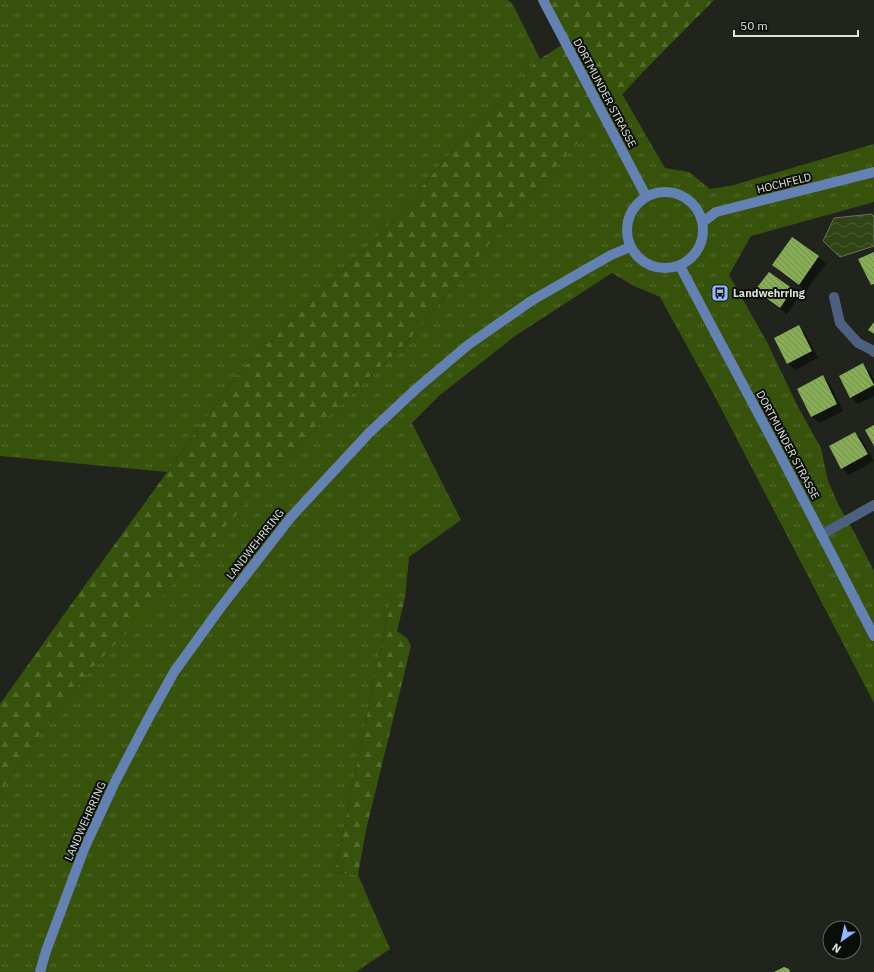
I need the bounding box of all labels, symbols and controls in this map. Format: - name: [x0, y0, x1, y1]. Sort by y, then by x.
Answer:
- scale bar: [734, 12, 858, 38]
- text: 50 m: [740, 18, 768, 33]
- street label: DORTMUNDER STRASSE: [570, 36, 640, 150]
- street label: HOCHFELD: [755, 169, 813, 197]
- bus stop icon: Landwehrring: [710, 283, 730, 303]
- place label: Landwehrring: [733, 286, 806, 300]
- street label: DORTMUNDER STRASSE: [753, 388, 823, 502]
- street label: LANDWEHRRING: [223, 506, 287, 582]
- street label: LANDWEHRRING: [61, 779, 109, 863]
- north arrow: [822, 920, 862, 960]
- text: N: [829, 940, 844, 956]

